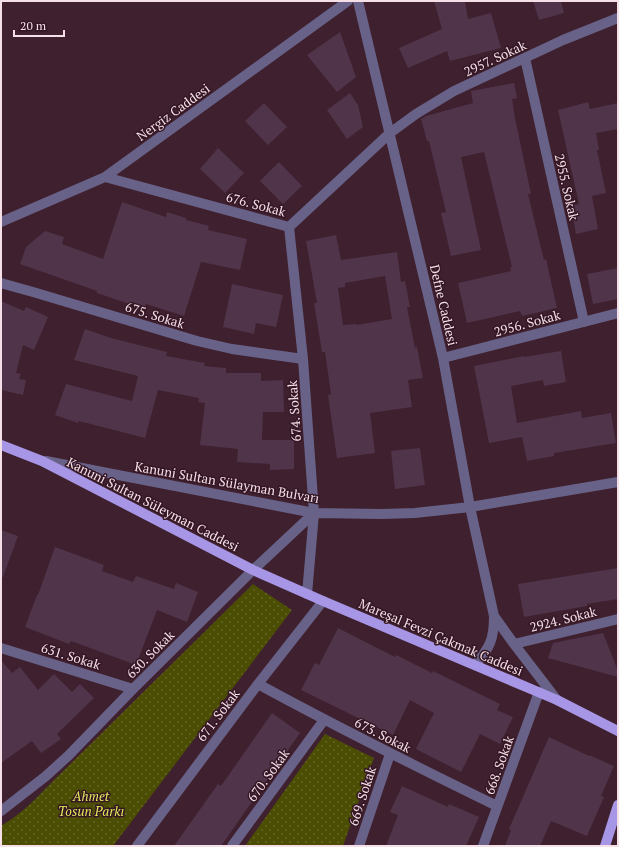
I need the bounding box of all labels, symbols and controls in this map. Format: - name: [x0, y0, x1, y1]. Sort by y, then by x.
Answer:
- scale bar: [14, 12, 64, 38]
- text: 20 m: [20, 18, 47, 33]
- street label: 2957. Sokak: [461, 36, 529, 80]
- street label: Nergiz Caddesi: [133, 79, 213, 145]
- street label: 2955. Sokak: [551, 152, 583, 222]
- street label: 676. Sokak: [224, 187, 288, 221]
- street label: Defne Caddesi: [426, 263, 462, 348]
- street label: 675. Sokak: [123, 297, 187, 333]
- street label: 2956. Sokak: [492, 305, 563, 341]
- street label: 674. Sokak: [283, 380, 305, 442]
- street label: Kanuni Sultan Süleyman Caddesi: [64, 453, 242, 555]
- street label: Kanuni Sultan Sülayman Bulvarı: [133, 457, 321, 507]
- street label: Mareşal Fevzi Çakmak Caddesi: [356, 594, 526, 680]
- street label: 2924. Sokak: [528, 602, 599, 636]
- street label: 630. Sokak: [122, 626, 178, 682]
- street label: 631. Sokak: [39, 638, 103, 674]
- street label: 671. Sokak: [192, 685, 244, 745]
- street label: 673. Sokak: [352, 713, 415, 757]
- street label: 668. Sokak: [480, 733, 518, 797]
- street label: 670. Sokak: [243, 745, 293, 805]
- street label: 669. Sokak: [344, 764, 380, 828]
- park label: Ahmet Tosun Parkı: [58, 787, 124, 820]

